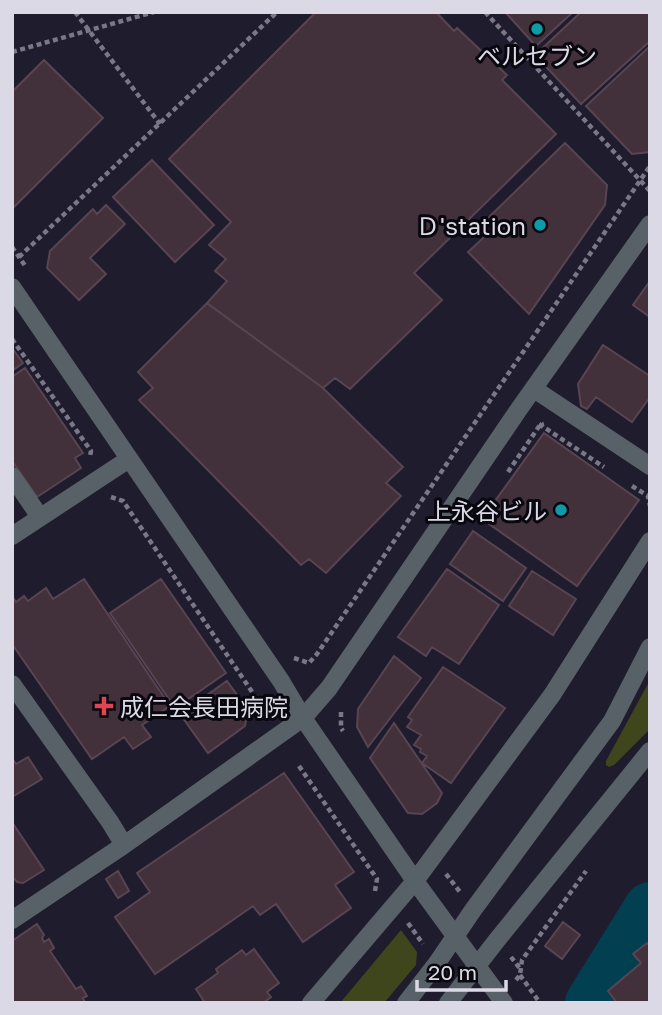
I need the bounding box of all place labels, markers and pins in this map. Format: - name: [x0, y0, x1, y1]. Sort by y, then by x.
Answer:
- marker: ベルセブン: [529, 21, 545, 37]
- place label: ベルセブン: [477, 41, 597, 70]
- place label: Ｄ'station: [416, 211, 526, 240]
- marker: Ｄ'station: [532, 217, 548, 233]
- place label: 上永谷ビル: [427, 496, 547, 525]
- marker: 上永谷ビル: [553, 502, 569, 518]
- place label: 成仁会長田病院: [120, 692, 288, 721]
- marker: 成仁会長田病院: [94, 696, 114, 716]

